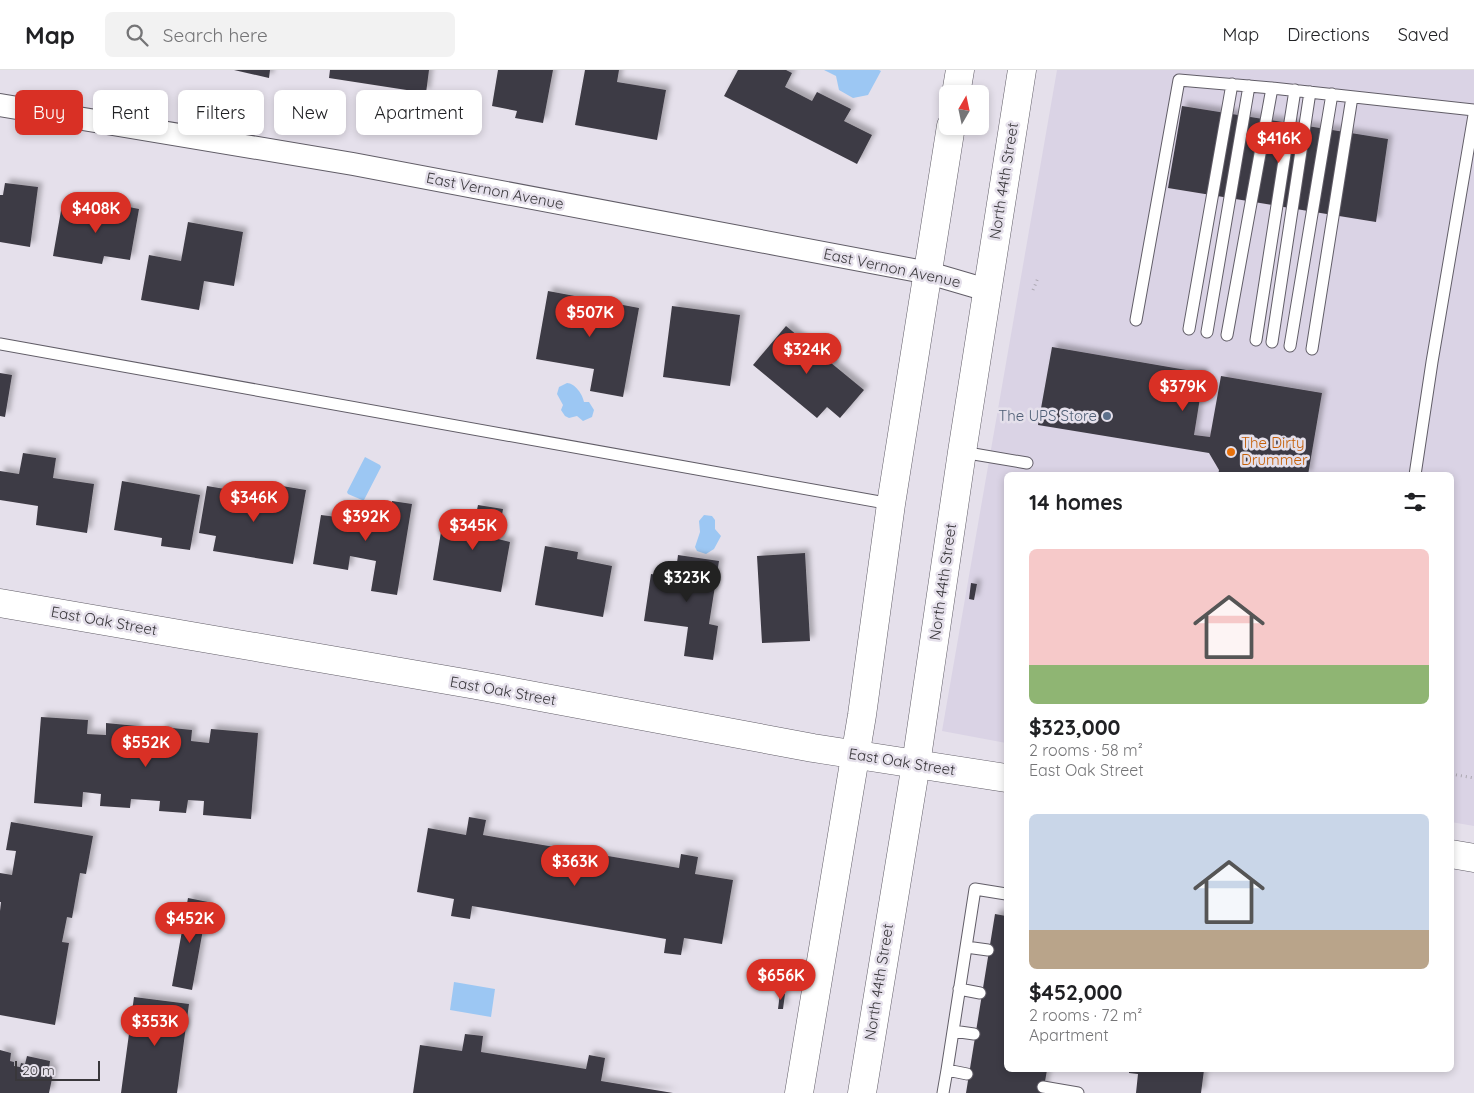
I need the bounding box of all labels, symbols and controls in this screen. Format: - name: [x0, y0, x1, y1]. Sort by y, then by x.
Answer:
- search box: [105, 12, 455, 57]
- text: Map: [25, 20, 75, 50]
- icon: search: [123, 21, 151, 49]
- text: Search here: [163, 23, 268, 47]
- text: Map: [1222, 23, 1259, 46]
- text: Directions: [1287, 23, 1370, 46]
- text: Saved: [1398, 23, 1449, 46]
- north arrow: [939, 85, 989, 135]
- map controls: [939, 85, 989, 135]
- chip: Buy: [15, 90, 83, 135]
- chip: Rent: [93, 90, 168, 135]
- chip: Filters: [178, 90, 264, 135]
- chip: New: [274, 90, 346, 135]
- chip: Apartment: [356, 90, 482, 135]
- street label: North 44th Street: [985, 121, 1022, 241]
- pin: $416K: [1244, 122, 1314, 164]
- text: $416K: [1257, 128, 1301, 148]
- street label: East Vernon Avenue: [425, 168, 565, 213]
- pin: $408K: [61, 191, 131, 234]
- text: $408K: [72, 198, 120, 218]
- street label: East Vernon Avenue: [822, 244, 962, 291]
- pin: $507K: [555, 296, 625, 338]
- text: $507K: [566, 302, 614, 322]
- pin: $324K: [772, 332, 842, 375]
- text: $324K: [783, 339, 831, 359]
- pin: $379K: [1148, 370, 1218, 412]
- text: $379K: [1160, 376, 1206, 396]
- place label: The UPS Store: [998, 406, 1097, 425]
- marker: The UPS Store: [1101, 410, 1113, 422]
- place label: The Dirty Drummer: [1241, 433, 1308, 469]
- marker: The Dirty Drummer: [1225, 446, 1237, 458]
- pin: $346K: [219, 480, 289, 523]
- text: $346K: [231, 487, 277, 507]
- icon: filters: [1401, 488, 1429, 516]
- text: 14 homes: [1029, 489, 1123, 515]
- pin: $392K: [331, 500, 401, 542]
- text: $392K: [343, 506, 389, 526]
- pin: $345K: [438, 508, 508, 551]
- text: $345K: [449, 515, 497, 535]
- street label: North 44th Street: [925, 522, 960, 642]
- pin: $323K: [652, 560, 722, 603]
- text: $323K: [664, 567, 710, 587]
- icon: home: [1184, 582, 1274, 672]
- street label: East Oak Street: [49, 602, 159, 639]
- street label: East Oak Street: [448, 672, 558, 709]
- text: $323,000: [1029, 714, 1121, 740]
- pin: $552K: [111, 726, 181, 768]
- text: $552K: [122, 732, 170, 752]
- text: 2 rooms · 58 m²: [1029, 740, 1143, 760]
- street label: East Oak Street: [847, 744, 957, 779]
- text: East Oak Street: [1029, 760, 1144, 780]
- pin: $363K: [540, 844, 610, 887]
- icon: home: [1184, 847, 1274, 937]
- text: $363K: [552, 851, 598, 871]
- pin: $452K: [155, 902, 225, 944]
- text: $452K: [166, 908, 214, 928]
- street label: North 44th Street: [860, 922, 897, 1042]
- pin: $656K: [746, 958, 816, 1001]
- text: $656K: [758, 965, 804, 985]
- text: $452,000: [1029, 979, 1122, 1005]
- pin: $353K: [120, 1004, 190, 1047]
- text: 2 rooms · 72 m²: [1029, 1005, 1142, 1025]
- text: $353K: [132, 1011, 178, 1031]
- text: Apartment: [1029, 1025, 1109, 1045]
- scale bar: [15, 1058, 100, 1081]
- text: 20 m: [22, 1061, 55, 1079]

